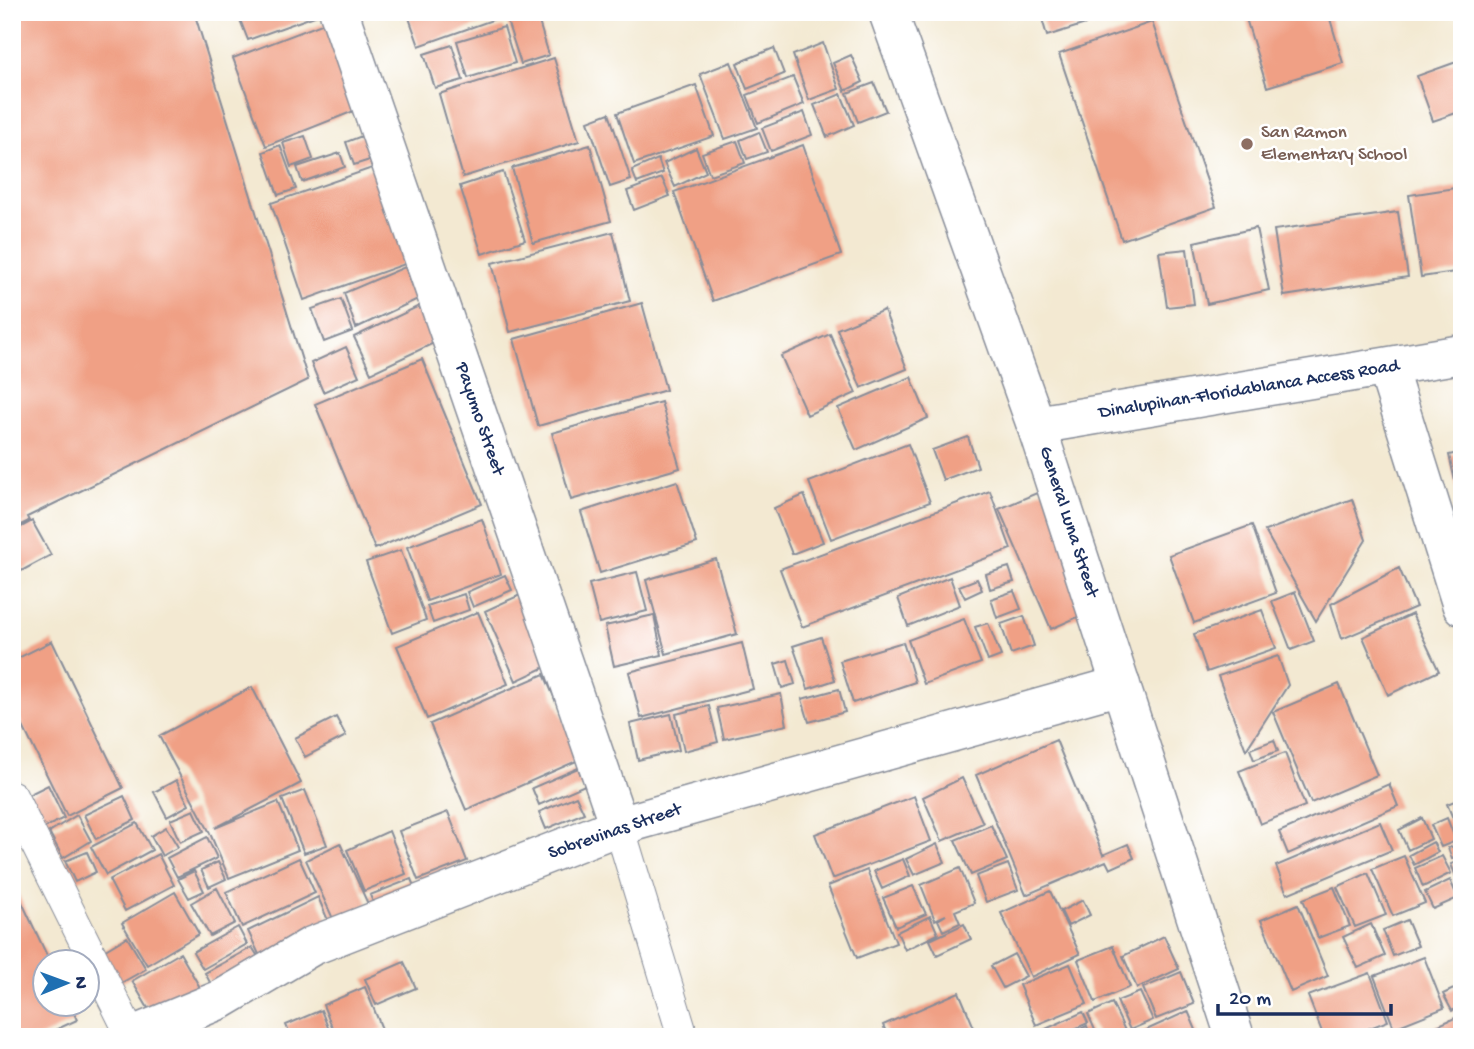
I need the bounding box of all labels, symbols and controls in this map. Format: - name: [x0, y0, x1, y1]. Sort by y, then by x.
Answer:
- place label: San Ramon Elementary School: [1261, 122, 1407, 167]
- marker: San Ramon Elementary School: [1239, 136, 1255, 152]
- street label: Dinalupihan-Floridablanca Access Road: [1095, 355, 1403, 425]
- street label: Payumo Street: [449, 359, 510, 481]
- street label: General Luna Street: [1033, 444, 1104, 602]
- street label: Sobrevinas Street: [545, 798, 687, 866]
- north arrow: [32, 948, 102, 1018]
- scale bar: [1218, 972, 1392, 1016]
- text: N: [68, 976, 91, 989]
- text: 20 m: [1229, 988, 1271, 1013]

